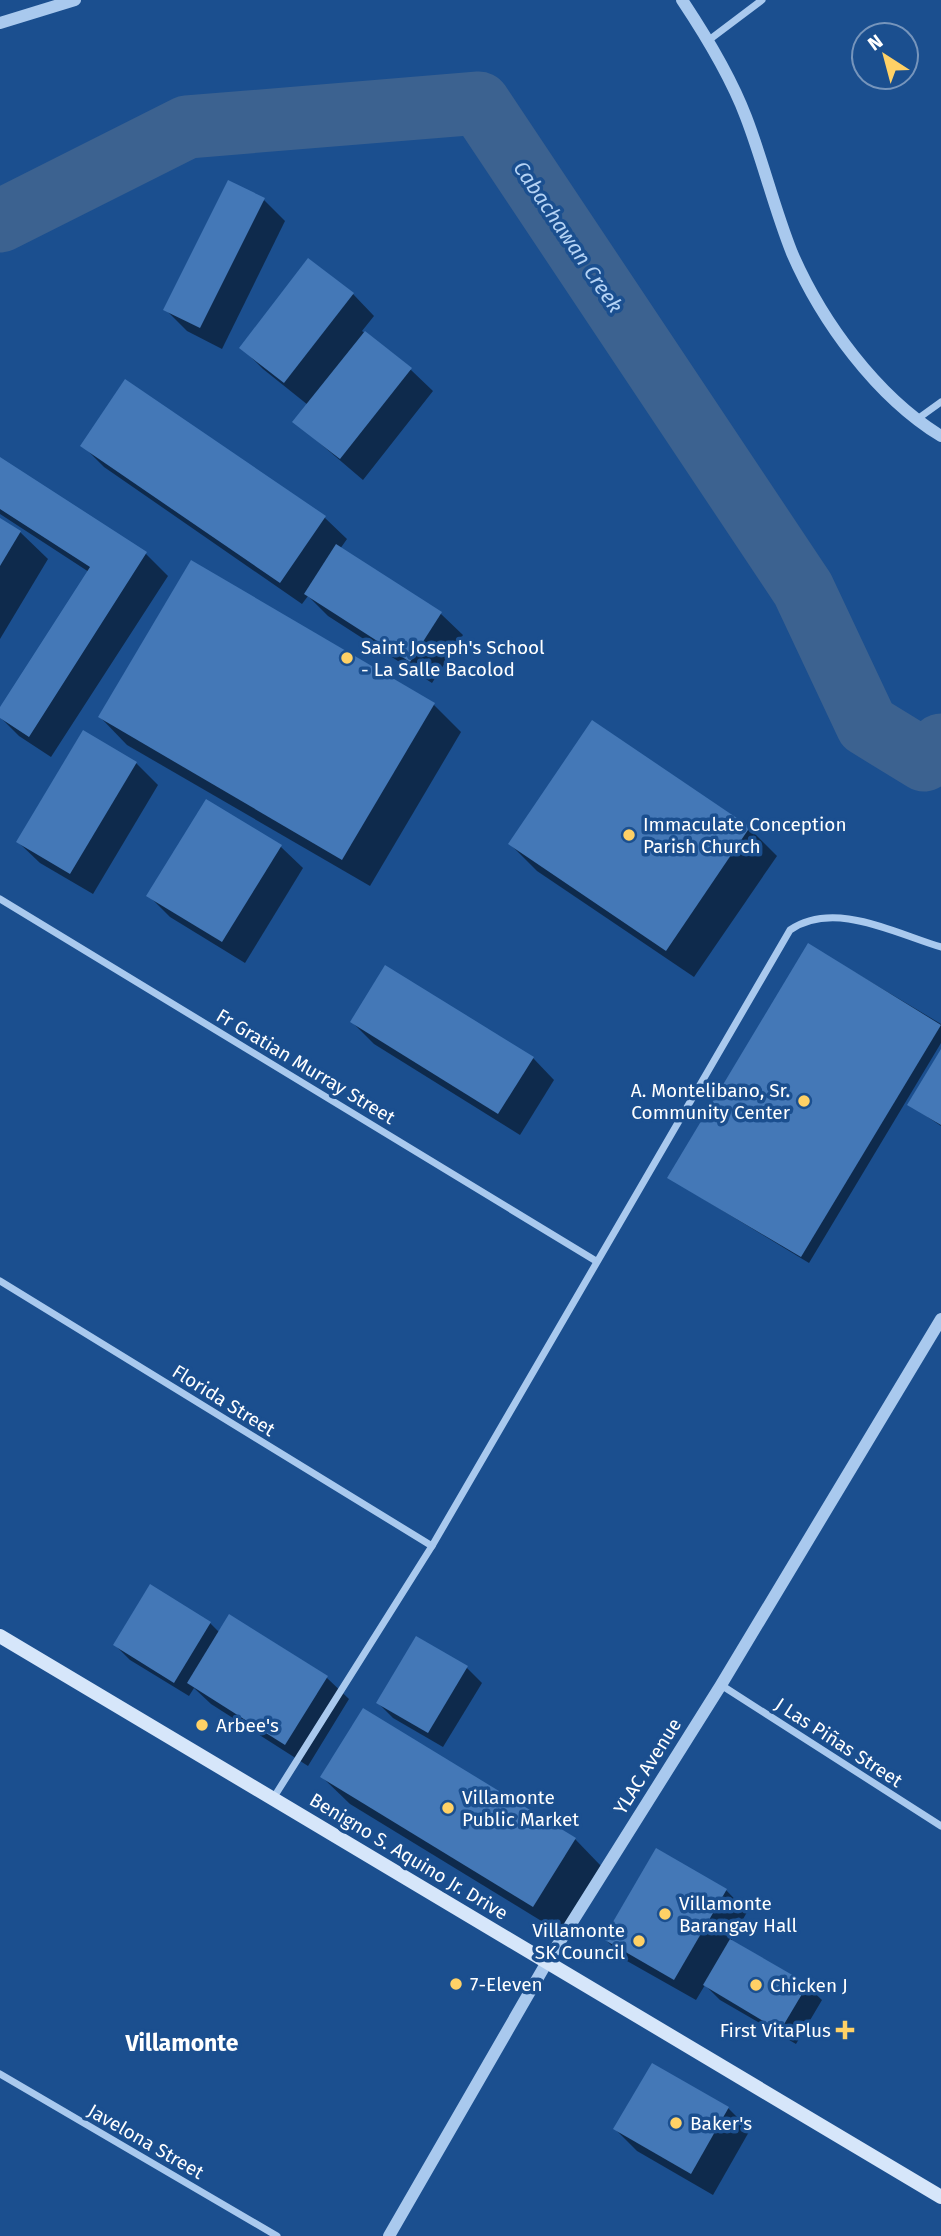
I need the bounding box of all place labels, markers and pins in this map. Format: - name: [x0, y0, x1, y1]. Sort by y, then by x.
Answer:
- place label: Saint Joseph's School - La Salle Bacolod: [361, 636, 545, 681]
- marker: Saint Joseph's School - La Salle Bacolod: [339, 650, 355, 666]
- place label: Immaculate Conception Parish Church: [643, 813, 847, 858]
- marker: Immaculate Conception Parish Church: [621, 827, 637, 843]
- place label: A. Montelibano, Sr. Community Center: [631, 1079, 791, 1124]
- marker: A. Montelibano, Sr. Community Center: [796, 1093, 812, 1109]
- place label: Arbee's: [216, 1714, 279, 1737]
- marker: Arbee's: [194, 1717, 210, 1733]
- place label: Villamonte Public Market: [462, 1786, 579, 1831]
- marker: Villamonte Public Market: [440, 1800, 456, 1816]
- place label: Villamonte Barangay Hall: [679, 1892, 798, 1937]
- marker: Villamonte Barangay Hall: [657, 1906, 673, 1922]
- place label: Villamonte SK Council: [532, 1919, 625, 1964]
- marker: Villamonte SK Council: [631, 1933, 647, 1949]
- place label: 7-Eleven: [470, 1973, 543, 1996]
- place label: Chicken J: [770, 1974, 848, 1997]
- marker: 7-Eleven: [448, 1976, 464, 1992]
- marker: Chicken J: [748, 1977, 764, 1993]
- place label: First VitaPlus: [720, 2019, 831, 2042]
- marker: First VitaPlus: [837, 2022, 853, 2038]
- place label: Baker's: [690, 2112, 752, 2135]
- marker: Baker's: [668, 2115, 684, 2131]

